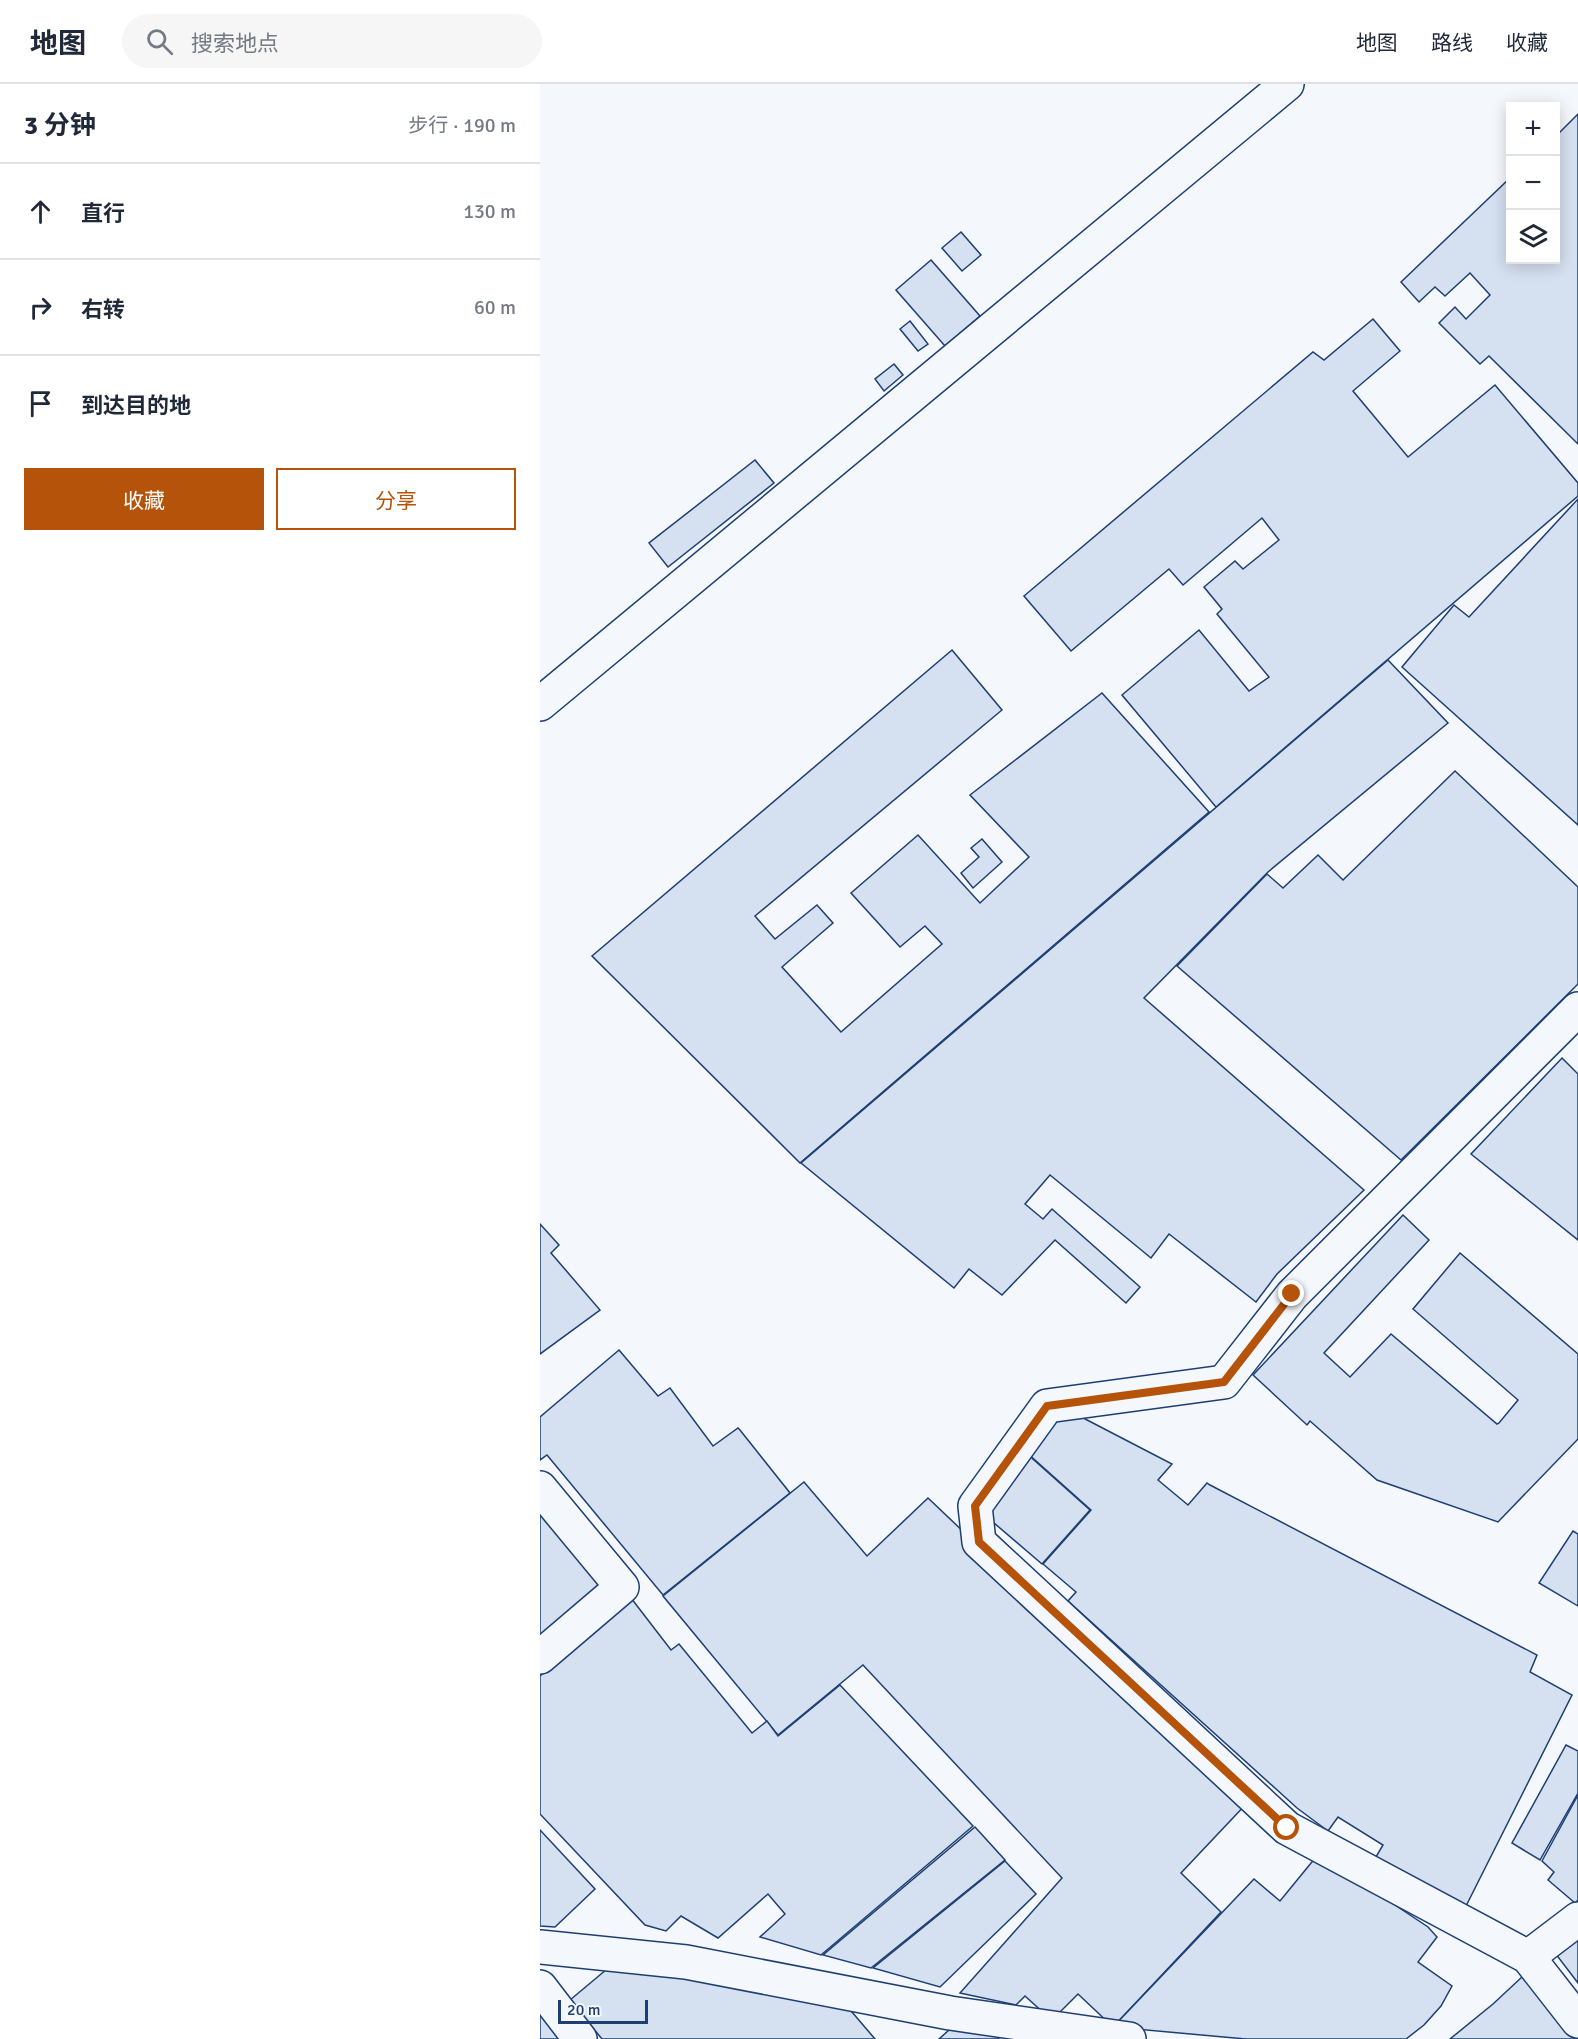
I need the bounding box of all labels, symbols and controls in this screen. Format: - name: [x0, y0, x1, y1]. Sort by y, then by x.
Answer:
- search box: [122, 14, 542, 68]
- icon: search: [143, 25, 176, 58]
- text: 地图: [30, 27, 86, 61]
- text: 搜索地点: [191, 30, 279, 57]
- text: 地图: [1356, 30, 1398, 56]
- text: 路线: [1431, 30, 1473, 56]
- text: 收藏: [1506, 30, 1548, 56]
- map controls: [1506, 102, 1560, 264]
- button: +: [1506, 102, 1560, 156]
- text: 3 分钟: [24, 110, 96, 142]
- text: 步行 · 190 m: [408, 113, 516, 138]
- button: −: [1506, 156, 1560, 210]
- icon: ahead: [24, 195, 57, 228]
- text: 130 m: [463, 199, 516, 224]
- text: 直行: [81, 200, 125, 227]
- button: layers: [1506, 210, 1560, 264]
- icon: right: [24, 291, 57, 324]
- text: 60 m: [474, 295, 516, 320]
- text: 右转: [81, 296, 125, 323]
- icon: arrive: [24, 387, 57, 420]
- text: 到达目的地: [81, 392, 191, 419]
- button: 收藏: [24, 468, 264, 530]
- button: 分享: [276, 468, 516, 530]
- route end: [1278, 1280, 1304, 1306]
- route start: [1273, 1814, 1299, 1840]
- scale bar: [558, 1997, 648, 2024]
- text: 20 m: [567, 2000, 601, 2020]

